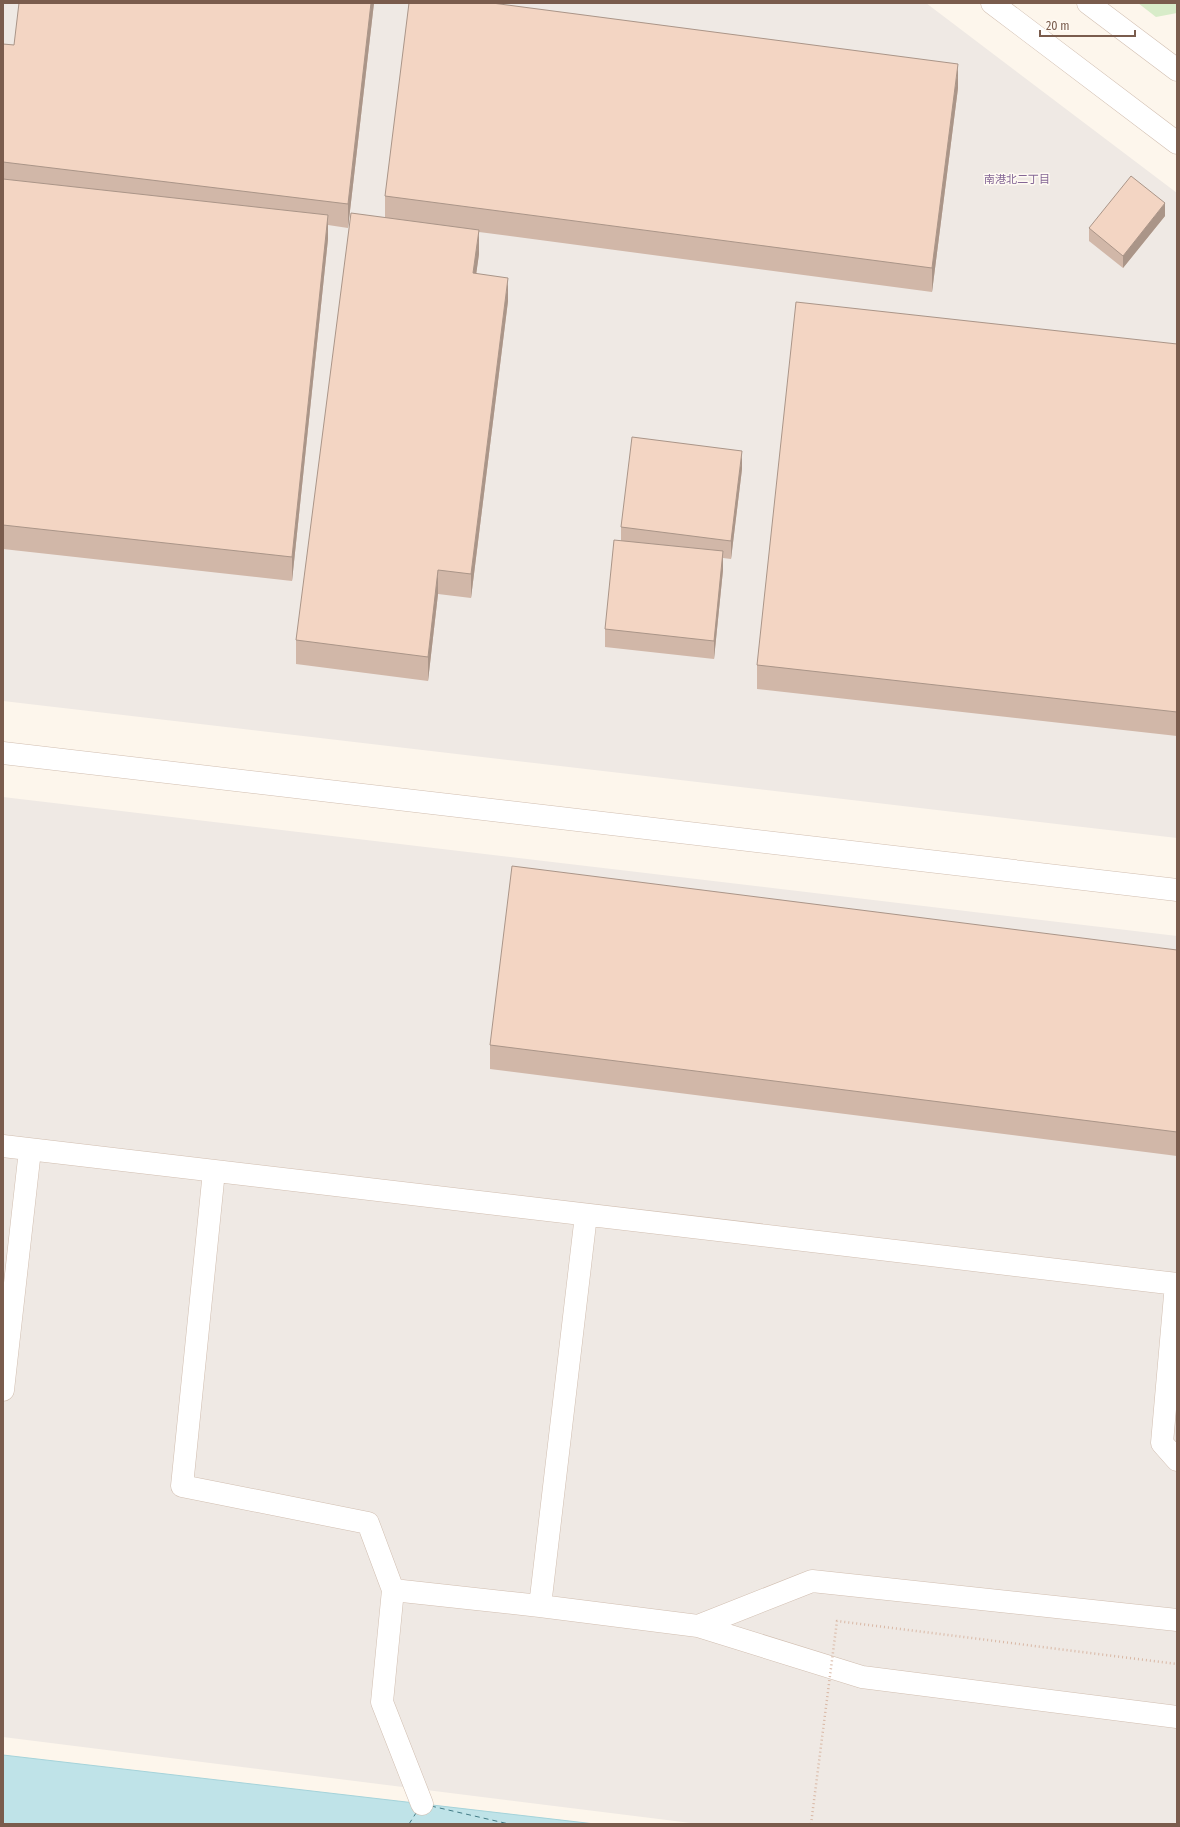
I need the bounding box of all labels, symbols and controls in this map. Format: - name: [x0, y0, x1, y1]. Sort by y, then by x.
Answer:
- scale bar: [1040, 12, 1135, 38]
- text: 20 m: [1046, 19, 1070, 33]
- district label: 南港北二丁目: [984, 173, 1050, 186]

